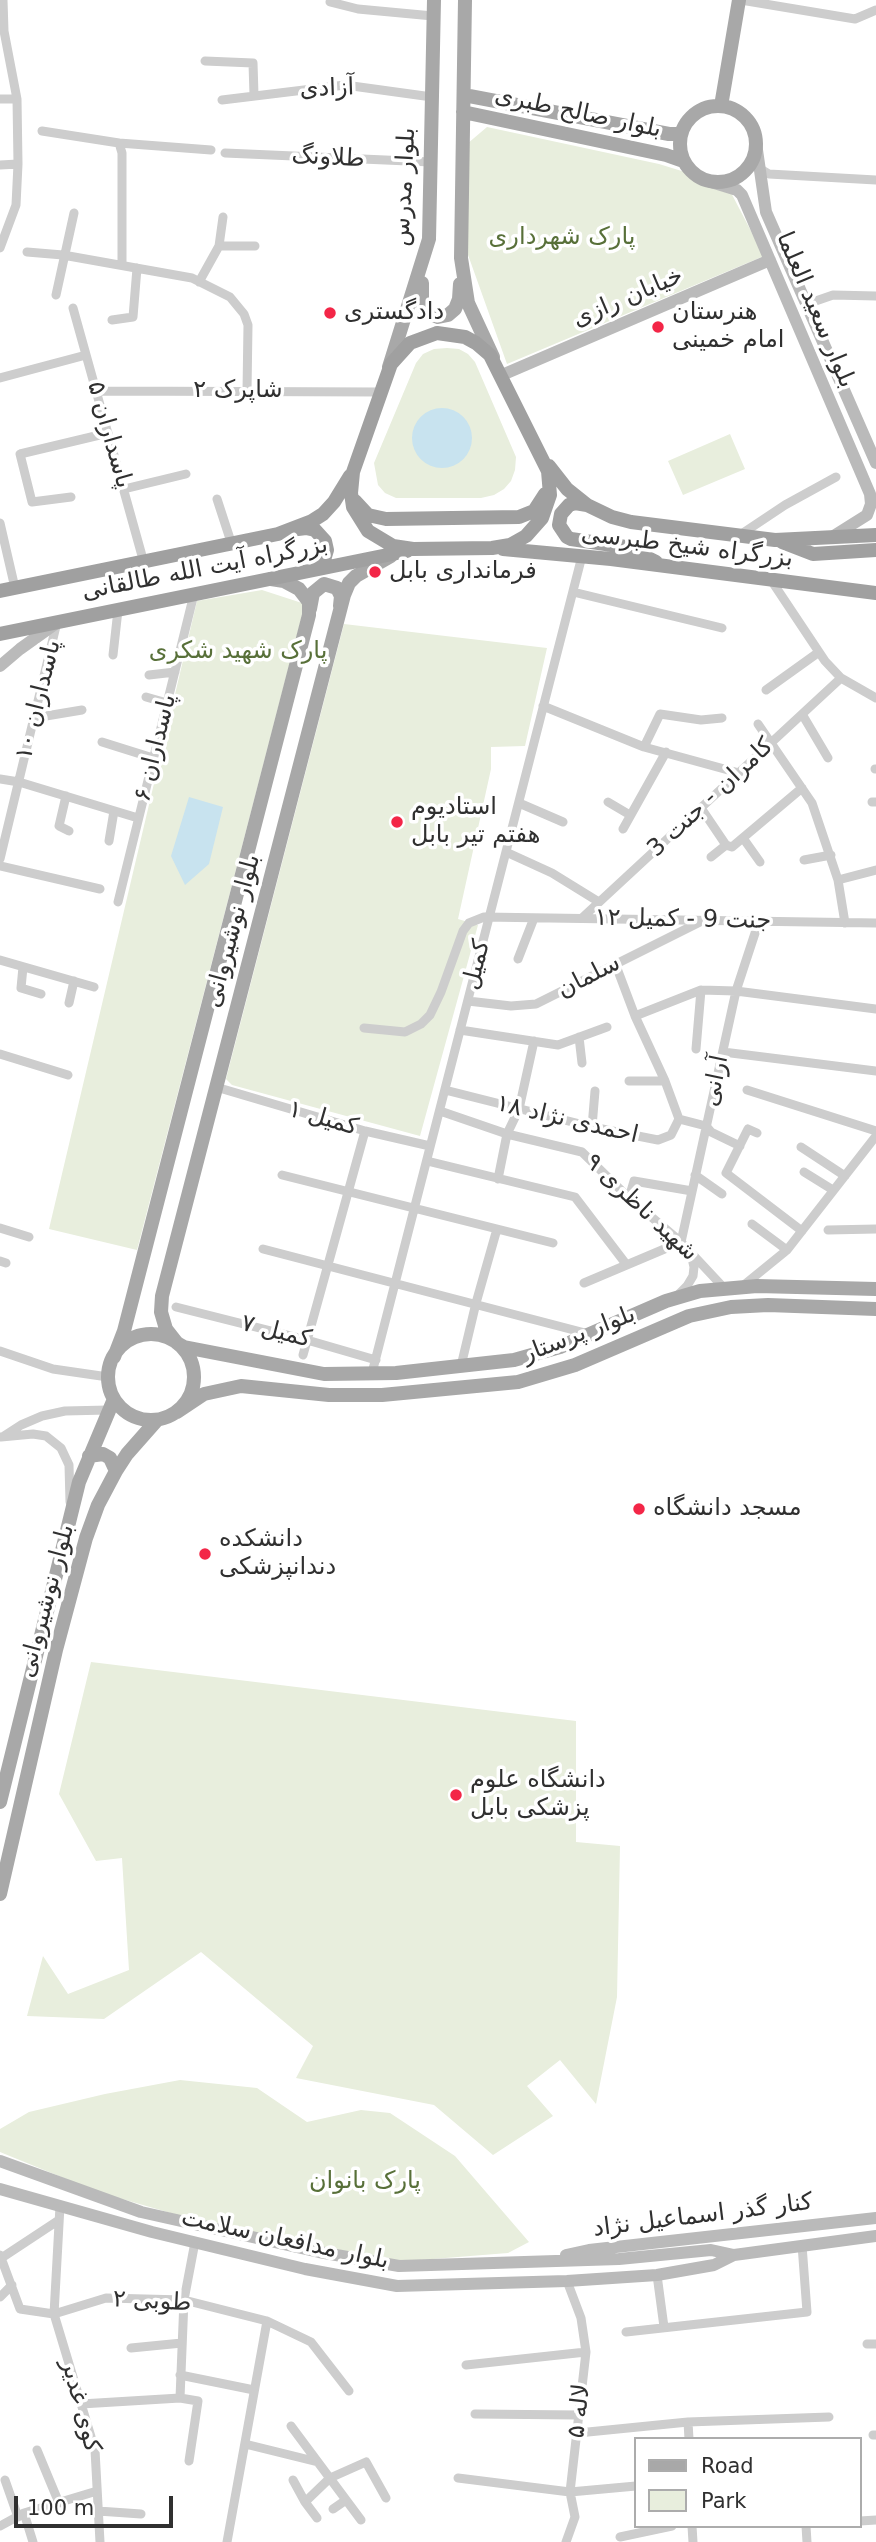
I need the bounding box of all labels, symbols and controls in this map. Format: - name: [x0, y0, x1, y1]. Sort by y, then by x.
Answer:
- street label: آزادی: [299, 74, 355, 104]
- street label: بلوار صالح طبری: [492, 81, 664, 145]
- street label: بلوار مدرس: [387, 127, 423, 247]
- street label: طلاونگ: [291, 142, 365, 174]
- park label: پارک شهرداری: [489, 224, 635, 252]
- street label: بلوار سعید العلما: [769, 228, 861, 392]
- street label: خیابان رازی: [568, 262, 688, 334]
- place label: دادگستری: [344, 299, 444, 327]
- place label: هنرستان امام خمینی: [672, 299, 785, 355]
- marker: دادگستری: [322, 305, 338, 321]
- marker: هنرستان امام خمینی: [650, 319, 666, 335]
- street label: شاپرک ۲: [193, 377, 283, 405]
- street label: پاسداران ۵: [80, 378, 138, 492]
- street label: بزرگراه شیخ طبرسی: [579, 520, 795, 574]
- street label: بزرگراه آیت الله طالقانی: [80, 531, 330, 607]
- place label: فرمانداری بابل: [389, 558, 537, 586]
- marker: فرمانداری بابل: [367, 564, 383, 580]
- street label: پاسداران ١٠: [10, 637, 68, 763]
- park label: پارک شهید شکری: [149, 638, 327, 666]
- street label: پاسداران ۶: [129, 691, 183, 805]
- street label: کامران - جنت 3: [642, 732, 780, 864]
- place label: استادیوم هفتم تیر بابل: [411, 794, 540, 850]
- marker: استادیوم هفتم تیر بابل: [389, 814, 405, 830]
- street label: بلوار نوشیروانی: [199, 851, 267, 1011]
- street label: جنت 9 - کمیل ۱۲: [594, 904, 772, 936]
- street label: کمیل: [457, 937, 497, 993]
- street label: سلمان: [553, 949, 625, 1005]
- street label: آرانی: [697, 1053, 735, 1109]
- street label: احمدی نژاد ۱۸: [493, 1090, 641, 1150]
- street label: کمیل ۱: [285, 1095, 361, 1143]
- street label: شهید ناظری ۹: [578, 1148, 704, 1268]
- street label: بلوار پرستار: [518, 1300, 640, 1370]
- street label: کمیل ۷: [238, 1309, 314, 1355]
- place label: مسجد دانشگاه: [653, 1495, 802, 1523]
- marker: مسجد دانشگاه: [631, 1501, 647, 1517]
- street label: بلوار نوشیروانی: [13, 1521, 81, 1681]
- place label: دانشکده دندانپزشکی: [219, 1526, 336, 1582]
- marker: دانشکده دندانپزشکی: [197, 1546, 213, 1562]
- place label: دانشگاه علوم پزشکی بابل: [470, 1767, 606, 1823]
- marker: دانشگاه علوم پزشکی بابل: [448, 1787, 464, 1803]
- park label: پارک بانوان: [309, 2168, 421, 2196]
- street label: کنار گذر اسماعیل نژاد: [592, 2188, 814, 2244]
- street label: بلوار مدافعان سلامت: [179, 2204, 391, 2276]
- street label: طوبی ۲: [112, 2286, 192, 2318]
- street label: کوی غدیر: [54, 2356, 106, 2456]
- street label: لاله ۵: [563, 2382, 597, 2440]
- legend: [634, 2437, 862, 2528]
- text: Road: [701, 2454, 754, 2478]
- scale bar: [18, 2482, 177, 2526]
- text: Park: [701, 2489, 746, 2513]
- text: 100 m: [27, 2496, 94, 2520]

